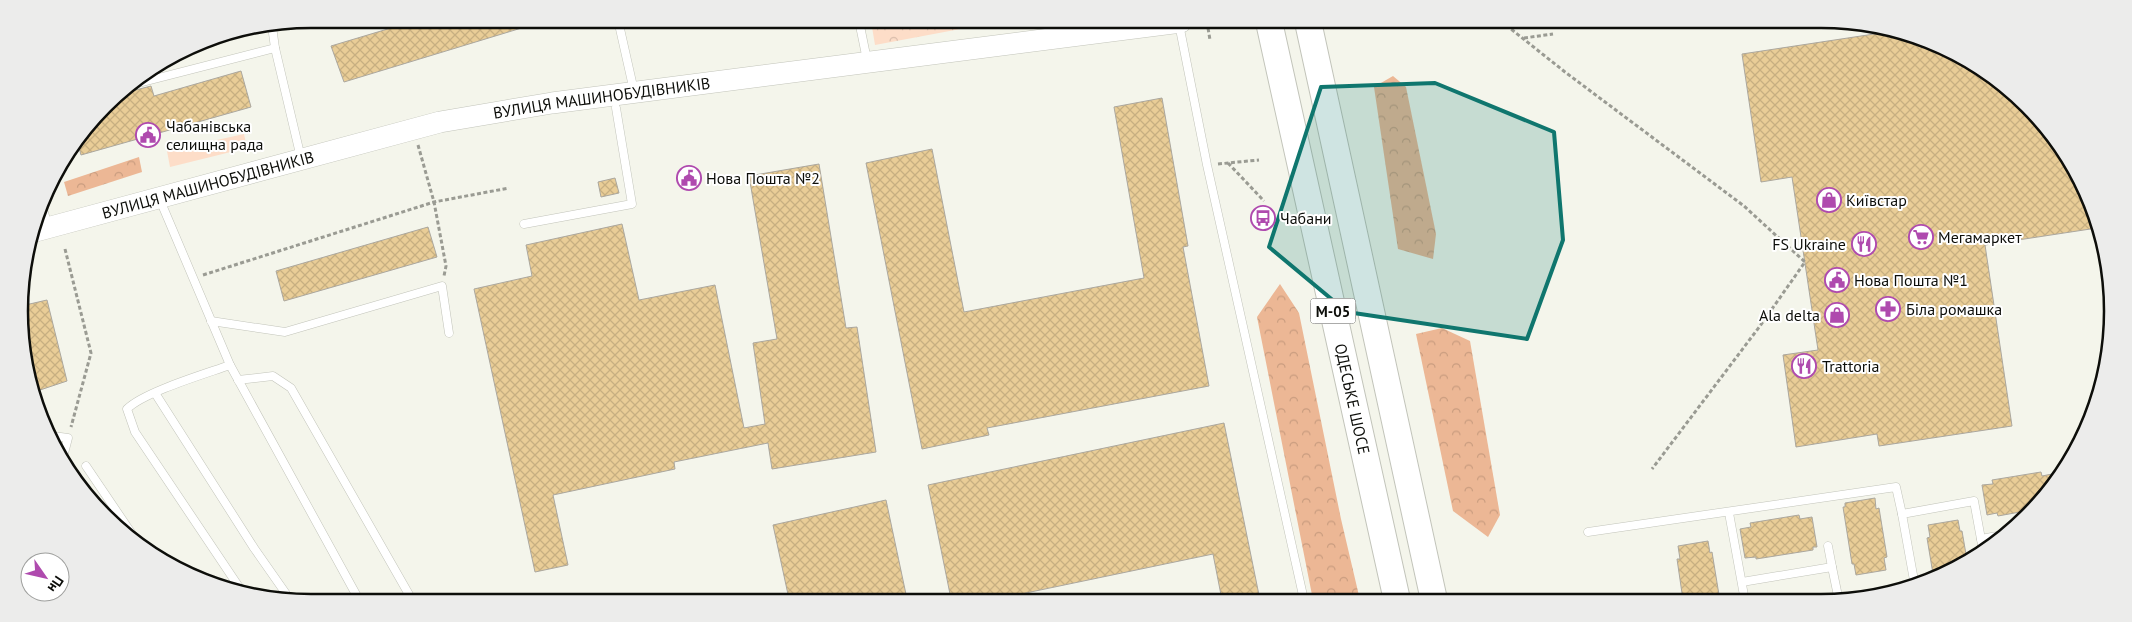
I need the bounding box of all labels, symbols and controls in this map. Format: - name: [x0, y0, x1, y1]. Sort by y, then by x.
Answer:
- street label: ВУЛИЦЯ МАШИНОБУДІВНИКІВ: [492, 73, 711, 123]
- place label: Чабанівська селищна рада: [166, 116, 264, 154]
- public building icon: Чабанівська селищна рада: [135, 122, 161, 148]
- street label: ВУЛИЦЯ МАШИНОБУДІВНИКІВ: [100, 146, 316, 223]
- public building icon: Нова Пошта №2: [676, 165, 702, 191]
- place label: Нова Пошта №2: [706, 168, 820, 188]
- shop icon: Київстар: [1816, 187, 1842, 213]
- place label: Київстар: [1846, 190, 1907, 210]
- bus stop icon: Чабани: [1250, 205, 1276, 231]
- place label: Чабани: [1280, 208, 1332, 228]
- supermarket icon: Мегамаркет: [1908, 224, 1934, 250]
- place label: Мегамаркет: [1938, 227, 2022, 247]
- restaurant icon: FS Ukraine: [1851, 231, 1877, 257]
- place label: FS Ukraine: [1772, 234, 1846, 254]
- public building icon: Нова Пошта №1: [1824, 267, 1850, 293]
- place label: Нова Пошта №1: [1854, 270, 1968, 290]
- pharmacy icon: Біла ромашка: [1875, 296, 1901, 322]
- road number: М-05: [1310, 298, 1356, 324]
- place label: Біла ромашка: [1906, 299, 2002, 319]
- shop icon: Ala delta: [1824, 302, 1850, 328]
- place label: Ala delta: [1759, 305, 1820, 325]
- street label: ОДЕСЬКЕ ШОСЕ: [1330, 342, 1374, 456]
- restaurant icon: Trattoria: [1791, 353, 1817, 379]
- place label: Trattoria: [1822, 356, 1880, 376]
- north arrow: [20, 552, 70, 602]
- text: Пн: [44, 572, 68, 596]

